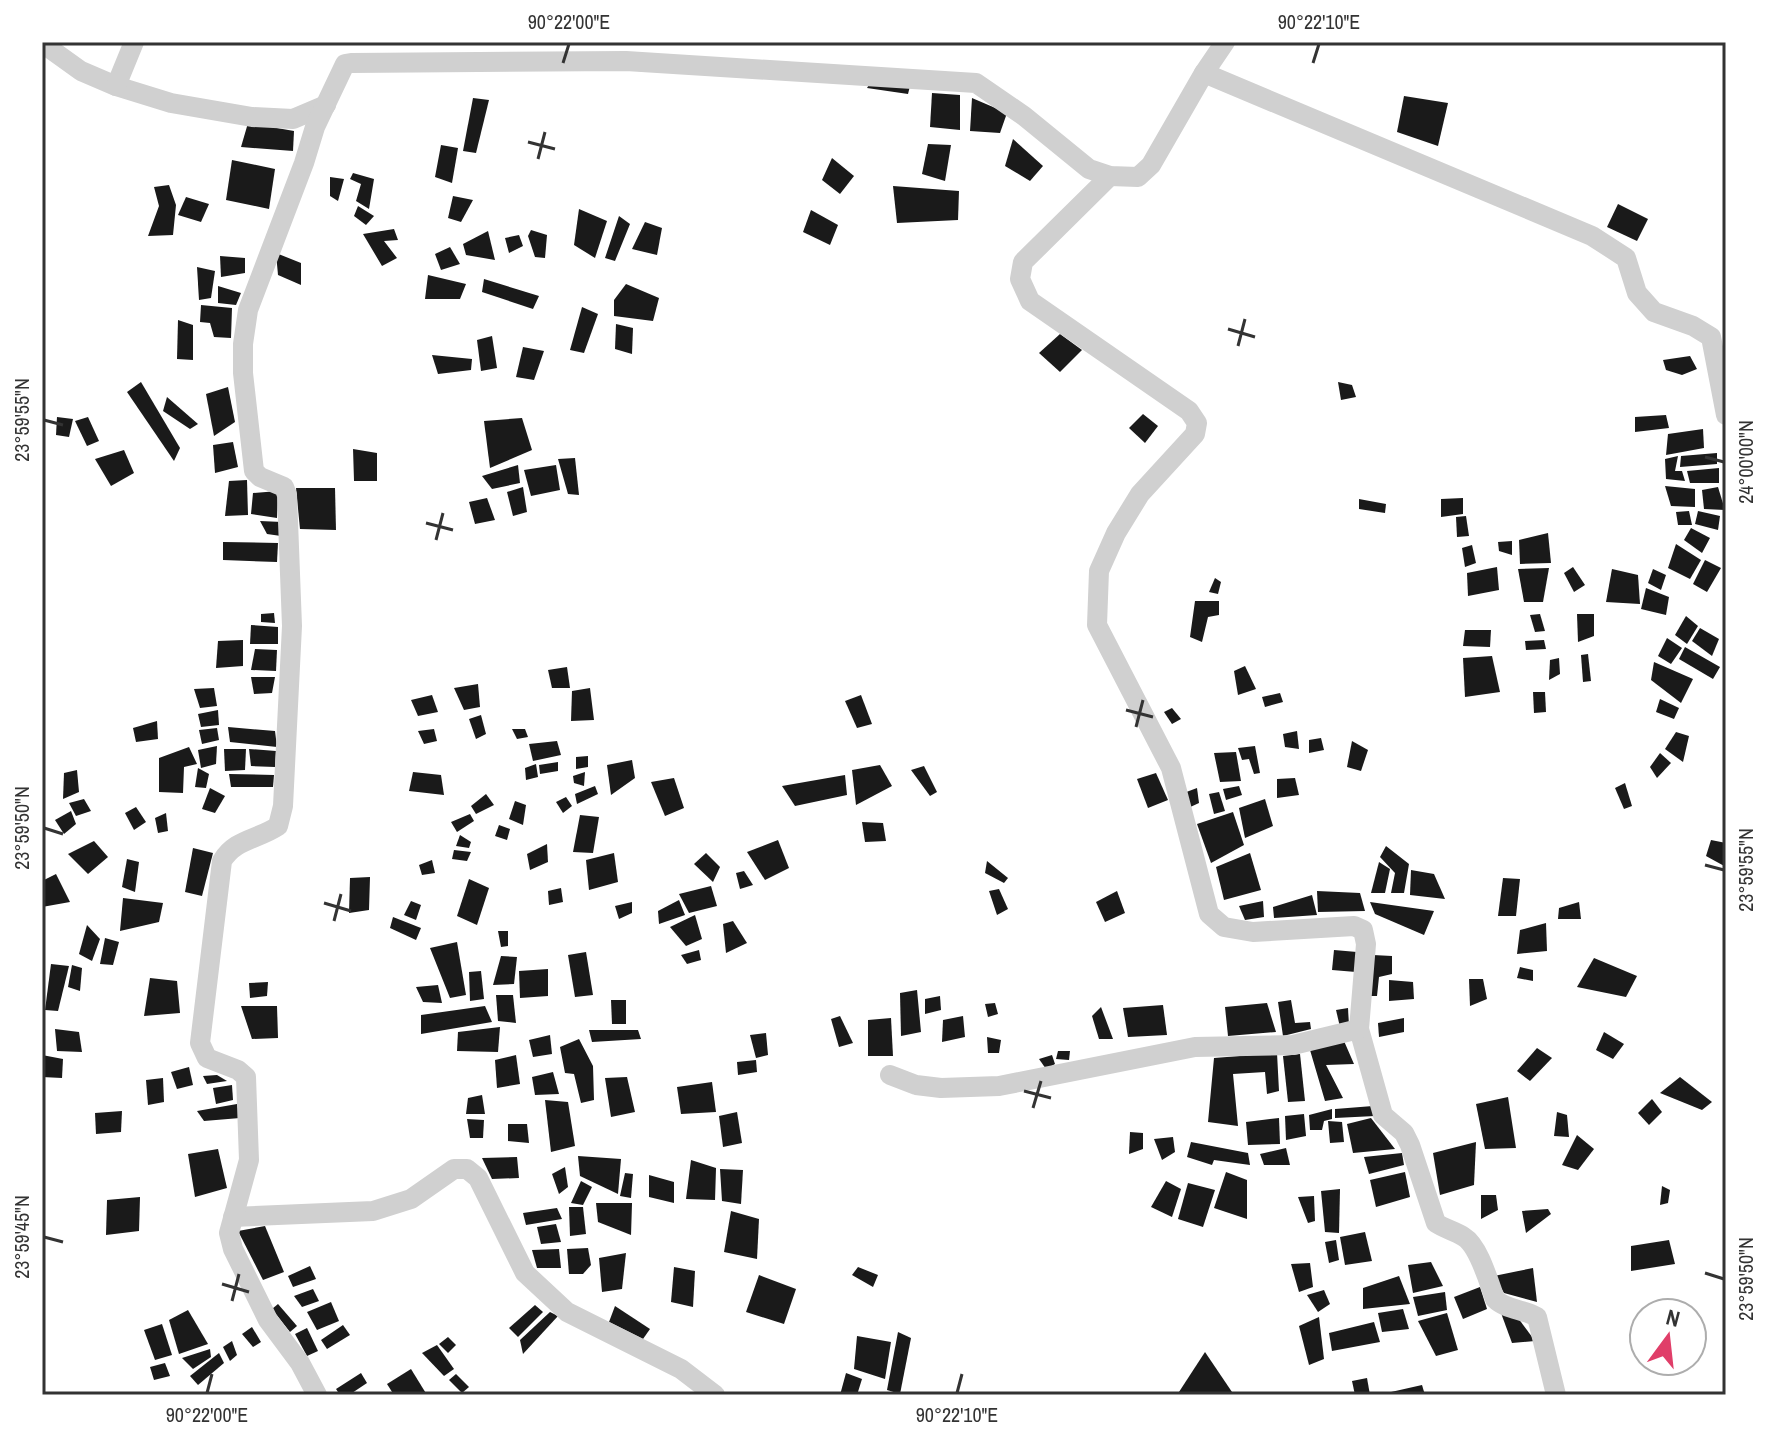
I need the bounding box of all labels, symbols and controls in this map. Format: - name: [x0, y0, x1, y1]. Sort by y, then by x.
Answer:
- text: 90°22'00"E: [528, 8, 610, 35]
- text: 90°22'10"E: [1278, 8, 1360, 35]
- text: 23°59'55"N: [8, 378, 35, 462]
- text: 24°00'00"N: [1732, 420, 1759, 504]
- text: 23°59'50"N: [8, 786, 35, 870]
- text: 23°59'55"N: [1732, 828, 1759, 912]
- text: 23°59'45"N: [8, 1195, 35, 1279]
- text: 23°59'50"N: [1732, 1237, 1759, 1321]
- north arrow: [1628, 1297, 1708, 1377]
- text: N: [1663, 1302, 1683, 1334]
- text: 90°22'00"E: [166, 1401, 248, 1428]
- text: 90°22'10"E: [916, 1401, 998, 1428]

